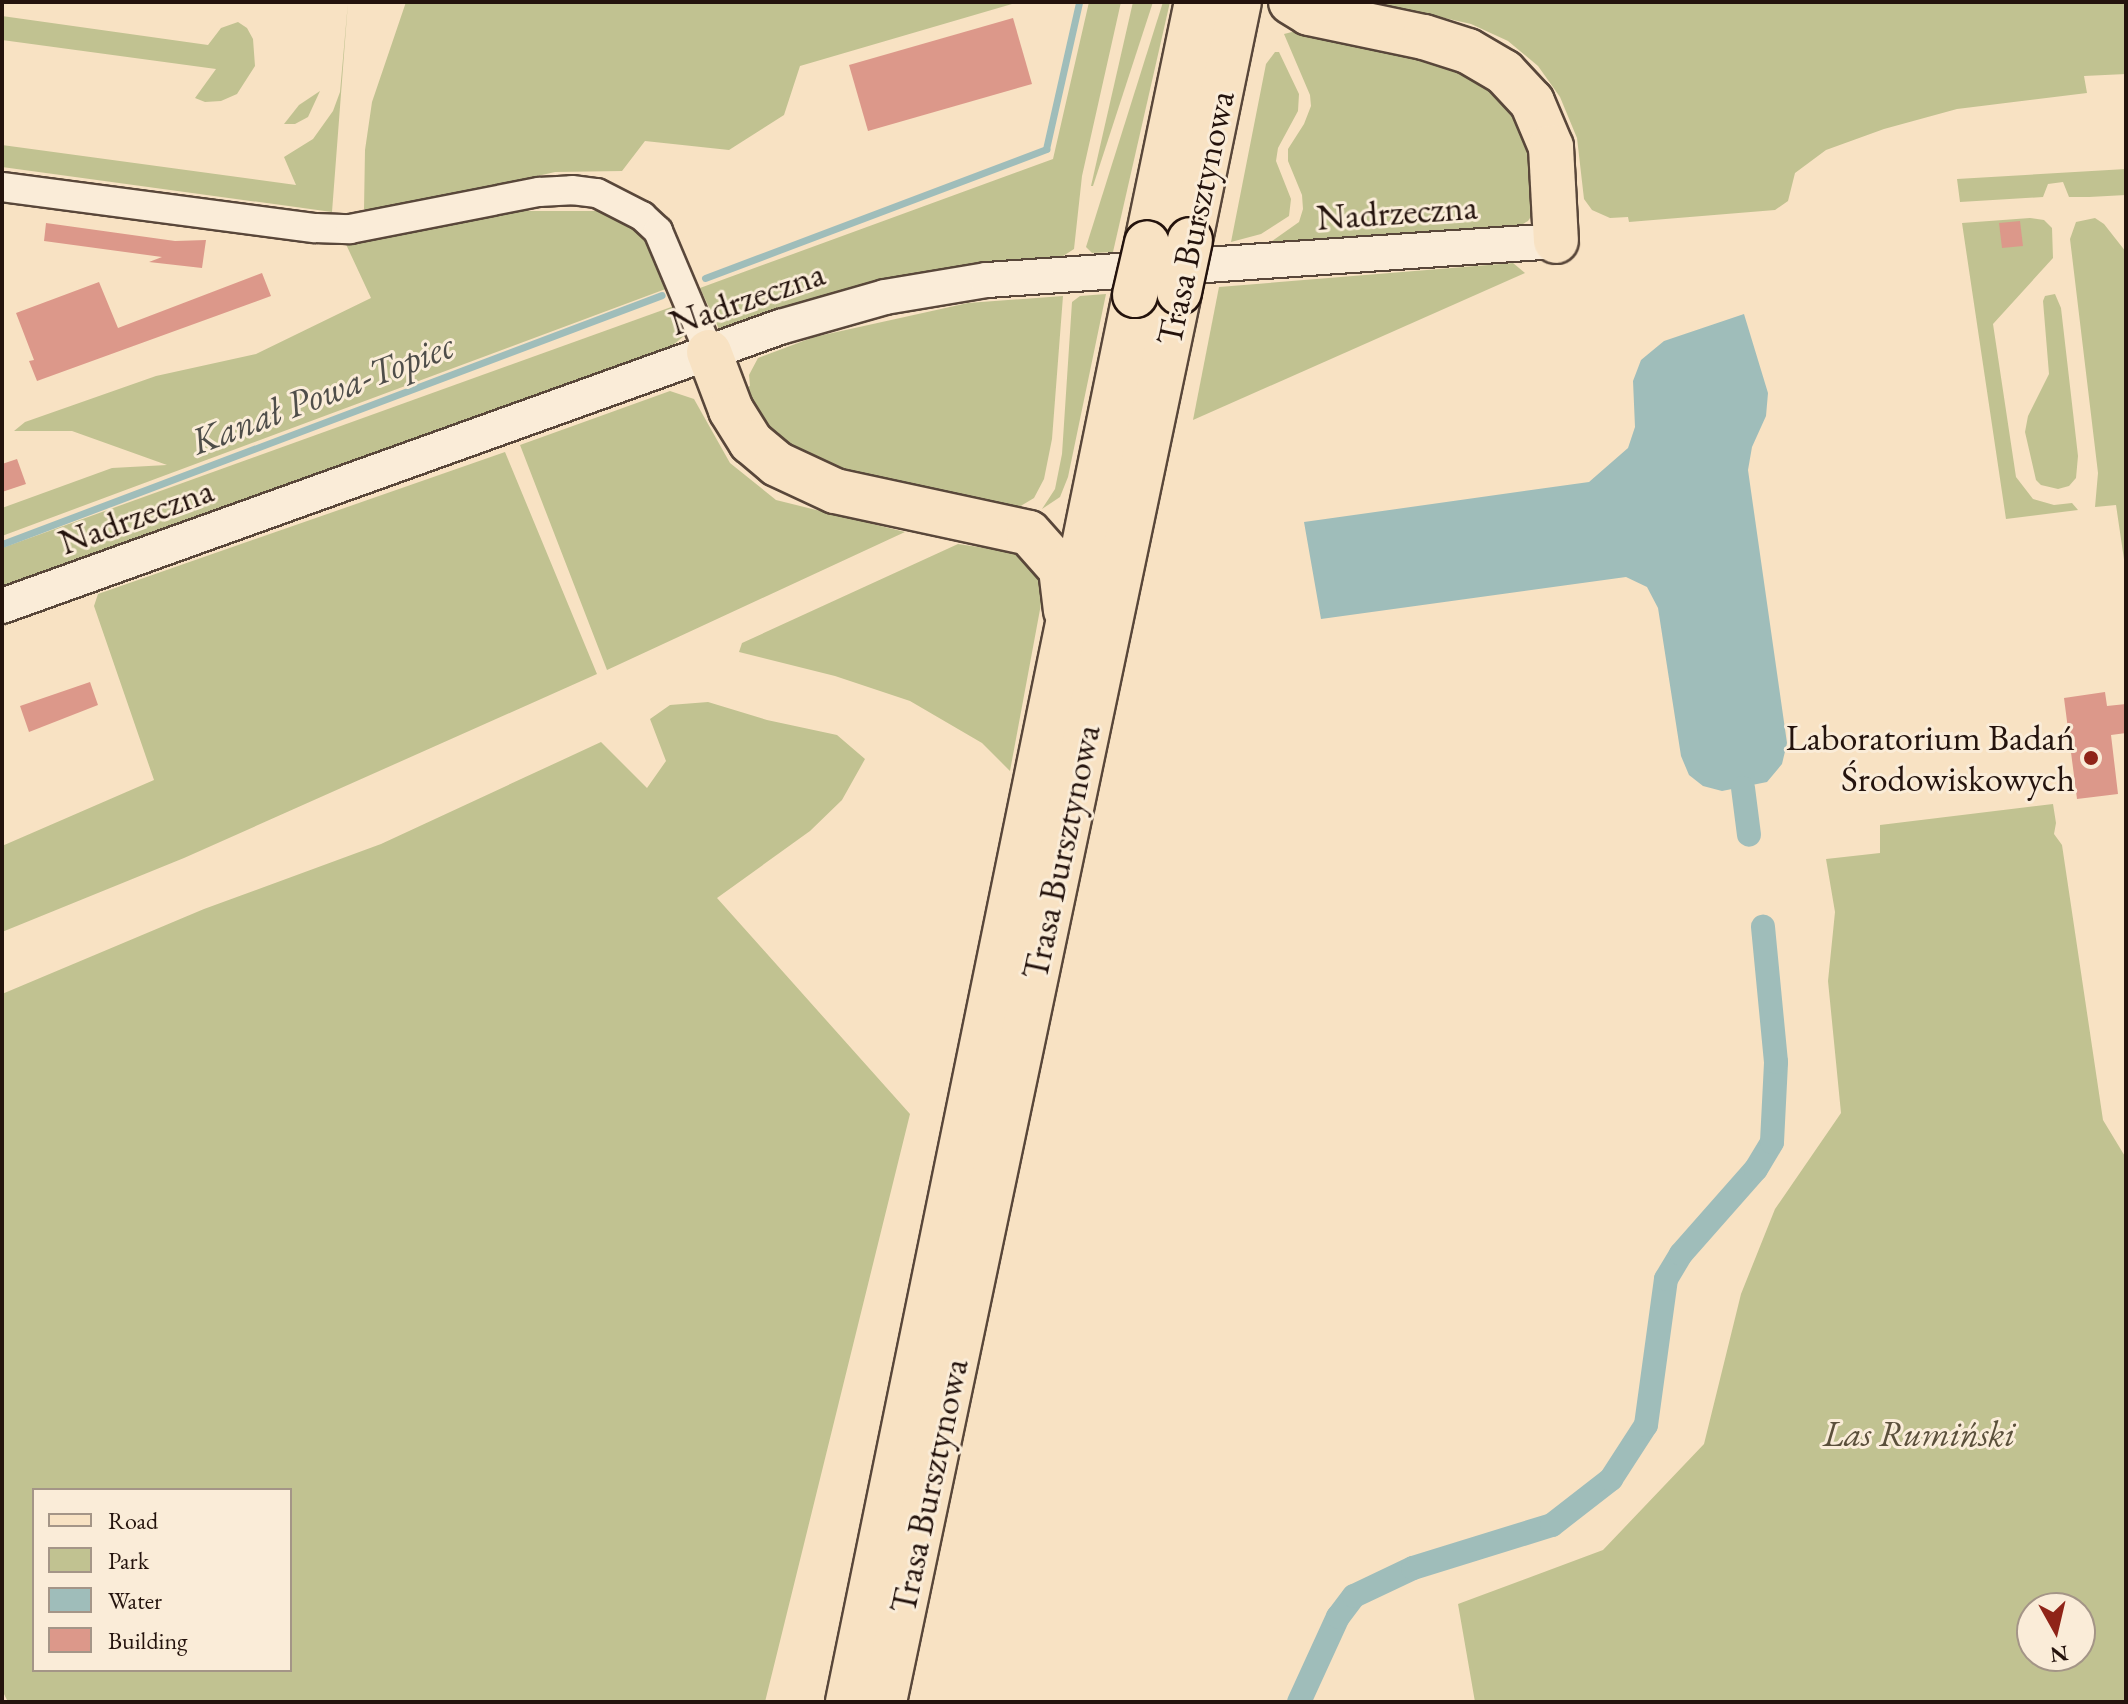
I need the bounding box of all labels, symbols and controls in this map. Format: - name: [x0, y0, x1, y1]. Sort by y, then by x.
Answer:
- street label: Trasa Bursztynowa: [1147, 87, 1243, 349]
- street label: Nadrzeczna: [1315, 185, 1479, 239]
- street label: Nadrzeczna: [664, 251, 830, 345]
- water label: Kanał Powa-Topiec: [184, 322, 460, 464]
- street label: Nadrzeczna: [53, 468, 219, 564]
- place label: Laboratorium Badań Środowiskowych: [1786, 715, 2075, 800]
- street label: Trasa Bursztynowa: [1013, 721, 1109, 983]
- marker: Laboratorium Badań Środowiskowych: [2082, 749, 2100, 767]
- street label: Trasa Bursztynowa: [881, 1355, 977, 1617]
- park label: Las Rumiński: [1823, 1412, 2015, 1456]
- legend: [32, 1488, 292, 1672]
- text: Road: [108, 1505, 158, 1536]
- text: Park: [108, 1545, 149, 1576]
- text: Water: [108, 1585, 162, 1616]
- north arrow: [2016, 1592, 2096, 1672]
- text: Building: [108, 1625, 188, 1656]
- text: N: [2048, 1639, 2070, 1670]

